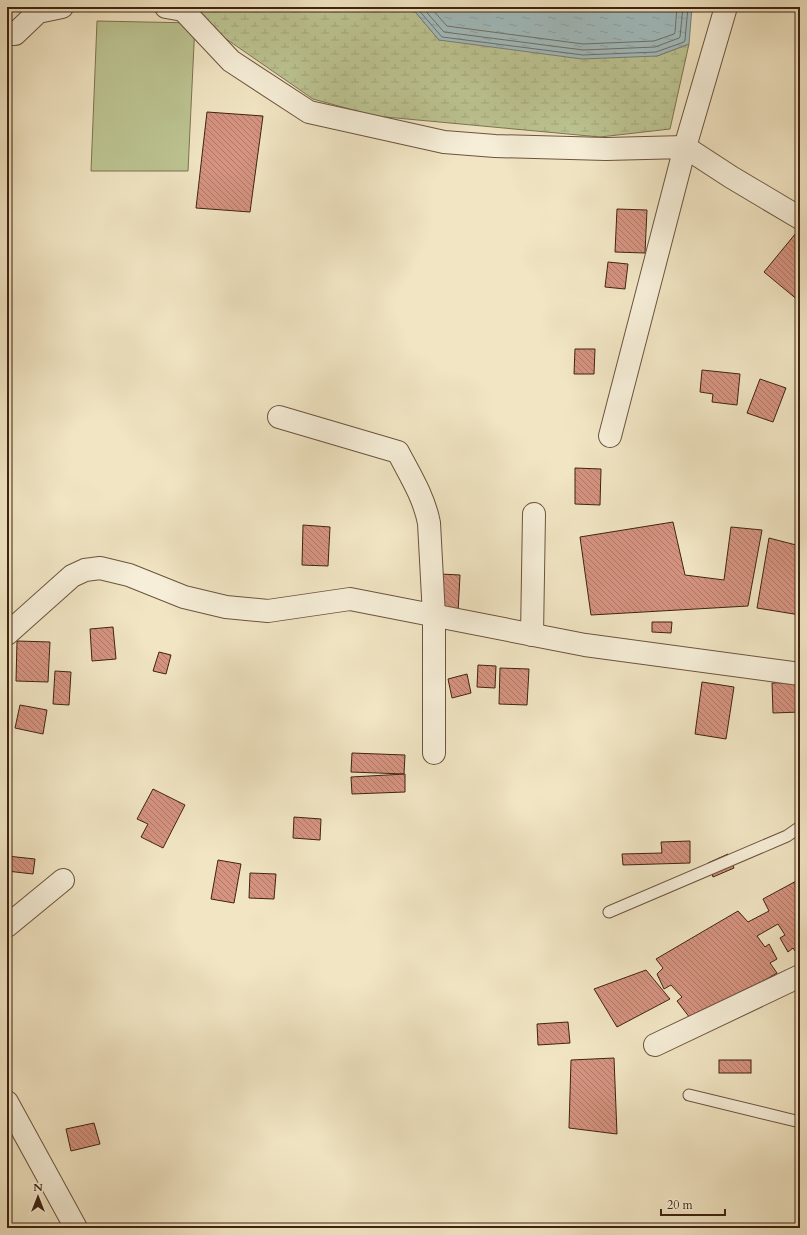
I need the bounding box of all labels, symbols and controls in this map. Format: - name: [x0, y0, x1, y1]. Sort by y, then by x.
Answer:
- north arrow: [18, 1177, 58, 1217]
- text: N: [33, 1180, 43, 1195]
- scale bar: [661, 1191, 725, 1217]
- text: 20 m: [667, 1197, 694, 1213]

